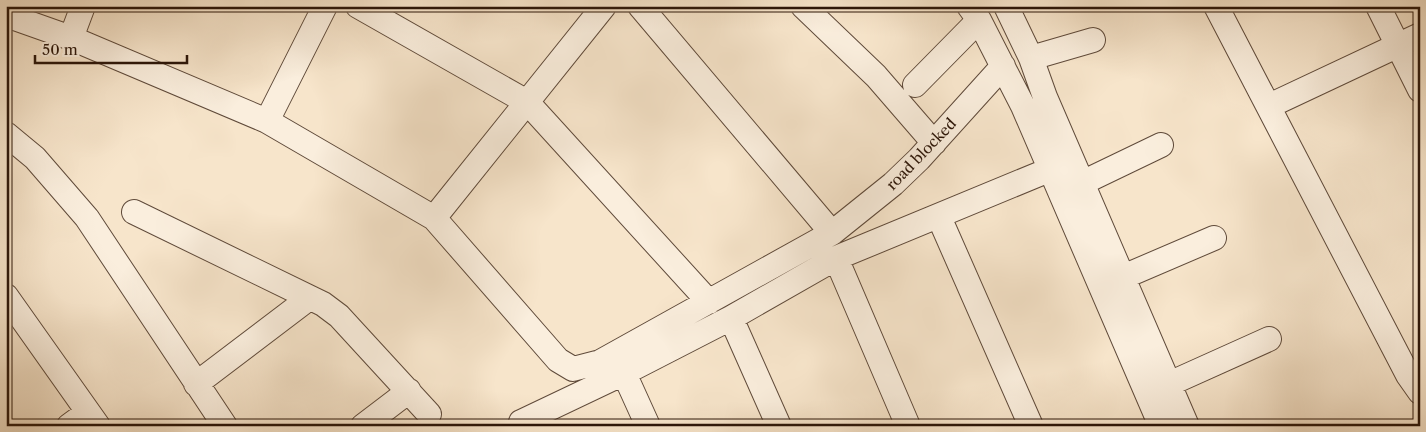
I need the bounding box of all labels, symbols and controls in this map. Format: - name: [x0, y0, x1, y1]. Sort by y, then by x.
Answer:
- scale bar: [35, 32, 188, 64]
- text: 50 m: [42, 40, 78, 59]
- street label: road blocked: [882, 114, 960, 194]

